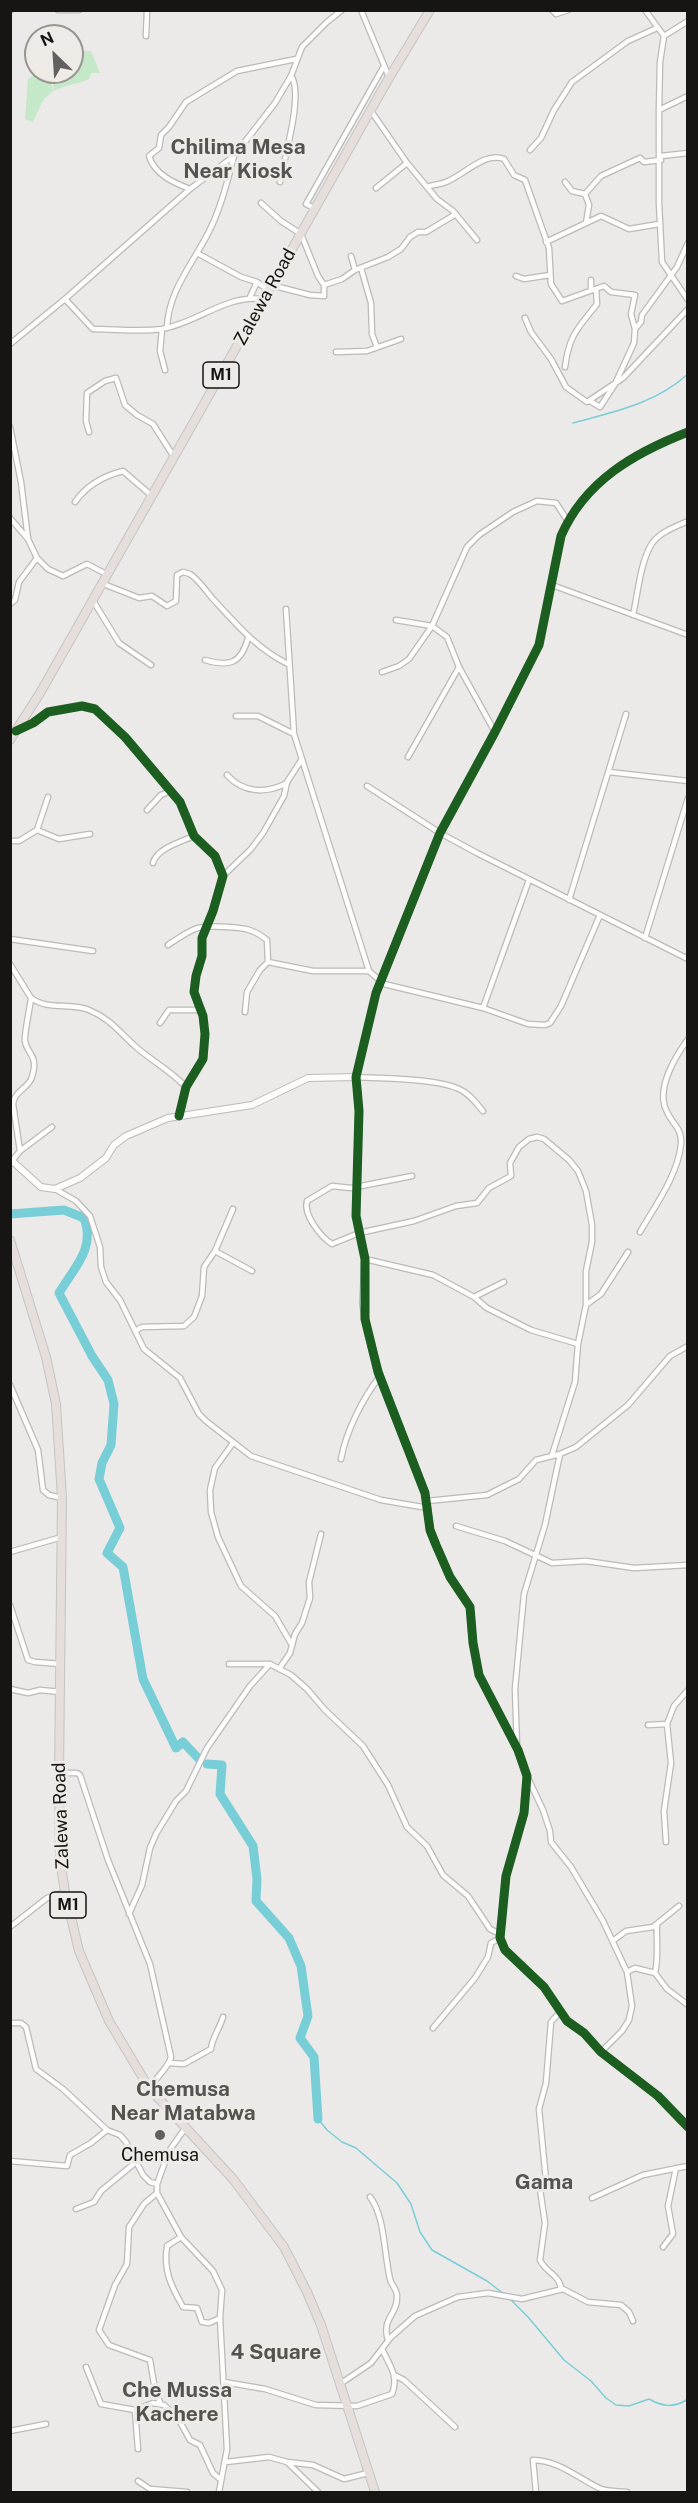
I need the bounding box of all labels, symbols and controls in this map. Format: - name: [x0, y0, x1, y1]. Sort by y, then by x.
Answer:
- north arrow: [24, 24, 84, 84]
- text: N: [37, 28, 57, 50]
- district label: Chilima Mesa Near Kiosk: [170, 135, 306, 185]
- street label: Zalewa Road: [230, 245, 300, 349]
- road number: M1: [203, 362, 239, 388]
- street label: Zalewa Road: [48, 1762, 74, 1870]
- road number: M1: [50, 1892, 86, 1918]
- district label: Chemusa Near Matabwa: [110, 2077, 256, 2127]
- marker: Chemusa: [153, 2128, 167, 2142]
- place label: Chemusa: [121, 2144, 199, 2166]
- district label: Gama: [515, 2170, 573, 2196]
- district label: 4 Square: [231, 2340, 321, 2366]
- district label: Che Mussa Kachere: [122, 2378, 232, 2428]

